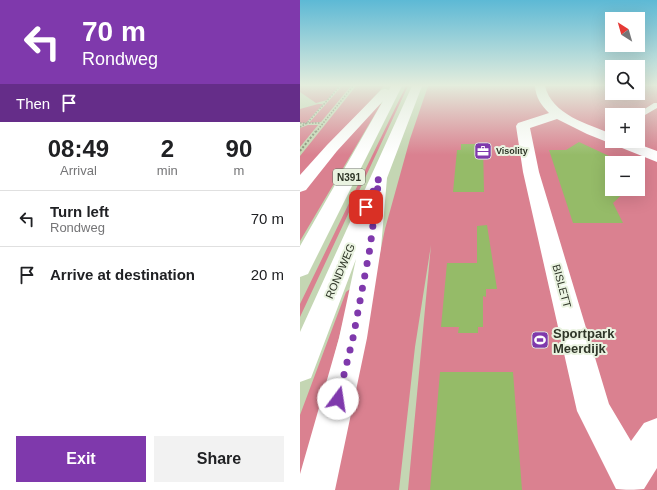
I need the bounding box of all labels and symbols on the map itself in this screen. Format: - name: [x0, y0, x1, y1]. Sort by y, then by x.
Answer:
- north arrow: [605, 12, 645, 52]
- office icon: Visolity: [473, 141, 493, 161]
- place label: Visolity: [496, 146, 528, 156]
- road number: N391: [333, 169, 365, 185]
- pin: [349, 190, 383, 224]
- street label: RONDWEG: [323, 242, 357, 300]
- street label: BISLETT: [550, 263, 574, 309]
- place label: Sportpark Meerdijk: [553, 326, 615, 356]
- sports icon: Sportpark Meerdijk: [530, 330, 550, 350]
- position arrow: [317, 378, 359, 420]

